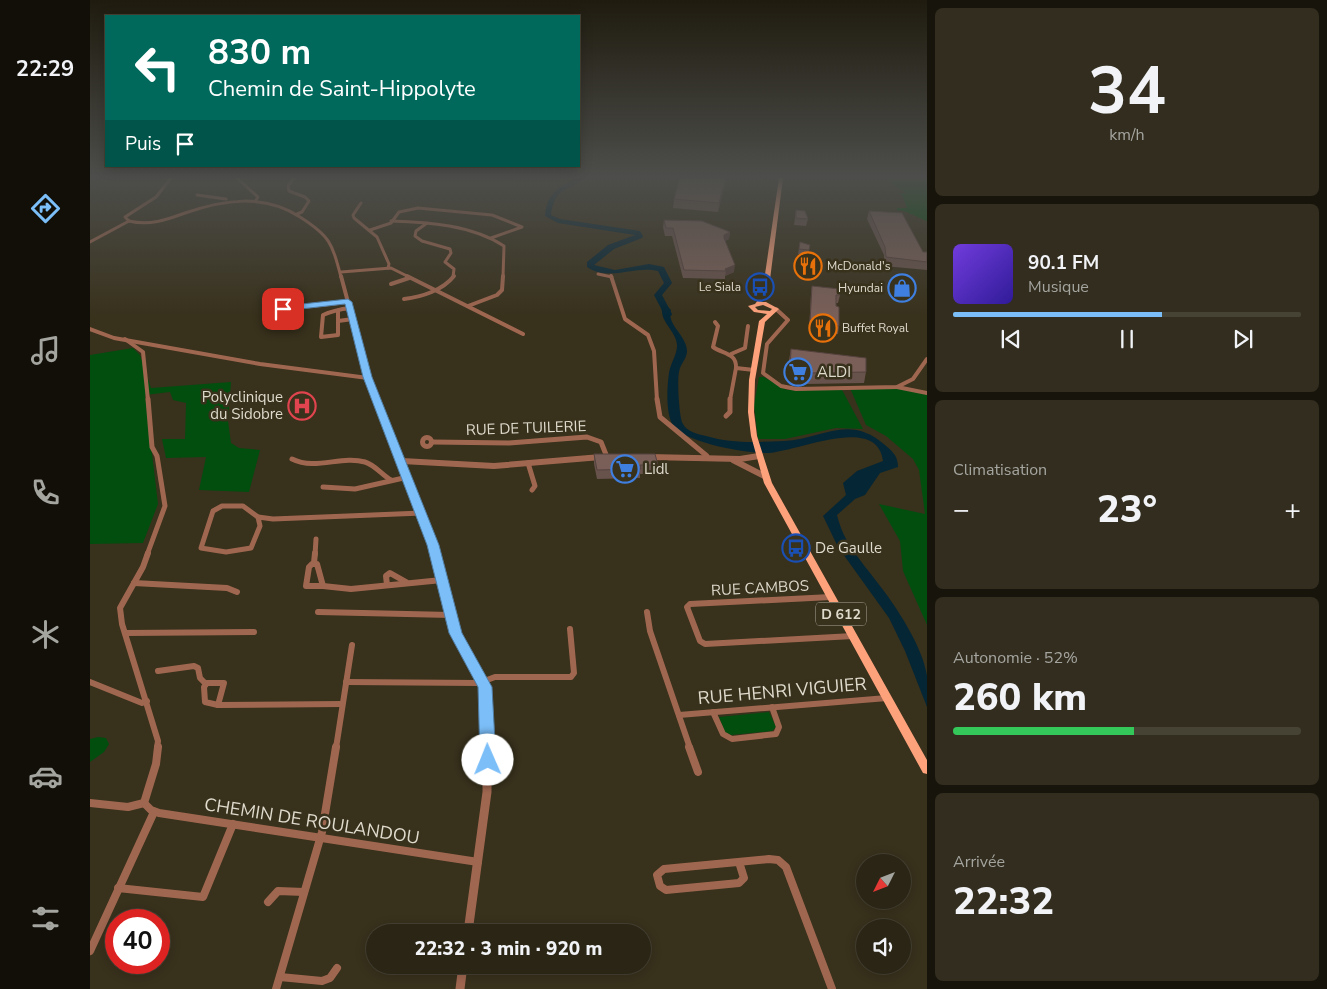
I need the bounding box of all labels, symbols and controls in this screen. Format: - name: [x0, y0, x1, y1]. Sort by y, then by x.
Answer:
- text: 830 m: [208, 29, 311, 76]
- icon: left: [125, 35, 190, 100]
- text: 34: [1088, 47, 1166, 136]
- text: 22:29: [16, 54, 74, 84]
- text: Chemin de Saint-Hippolyte: [208, 74, 476, 104]
- text: km/h: [1109, 124, 1145, 146]
- icon: arrive: [171, 130, 199, 158]
- text: Puis: [125, 131, 161, 157]
- icon: directions: [28, 191, 63, 226]
- text: 90.1 FM: [1028, 250, 1099, 276]
- restaurant icon: McDonald's: [793, 251, 823, 281]
- place label: McDonald's: [827, 258, 891, 274]
- bus stop icon: Le Siala: [745, 272, 775, 302]
- shop icon: Hyundai: [887, 273, 917, 303]
- text: Musique: [1028, 276, 1089, 298]
- place label: Le Siala: [699, 279, 741, 295]
- place label: Hyundai: [838, 280, 883, 296]
- pin: [262, 288, 304, 330]
- icon: arrive: [269, 295, 297, 323]
- restaurant icon: Buffet Royal: [808, 313, 838, 343]
- place label: Buffet Royal: [842, 320, 909, 336]
- icon: previous: [997, 325, 1025, 353]
- icon: pause: [1113, 325, 1141, 353]
- icon: next: [1229, 325, 1257, 353]
- icon: music: [28, 333, 63, 368]
- supermarket icon: ALDI: [783, 357, 813, 387]
- place label: ALDI: [817, 362, 851, 382]
- place label: Polyclinique du Sidobre: [202, 387, 283, 424]
- hospital icon: Polyclinique du Sidobre: [287, 391, 317, 421]
- street label: RUE DE TUILERIE: [465, 416, 587, 440]
- supermarket icon: Lidl: [610, 454, 640, 484]
- place label: Lidl: [644, 459, 669, 479]
- text: Climatisation: [953, 459, 1047, 481]
- icon: phone: [28, 475, 63, 510]
- text: 23°: [1097, 484, 1157, 535]
- text: −: [953, 491, 970, 529]
- text: +: [1284, 491, 1301, 529]
- bus stop icon: De Gaulle: [781, 533, 811, 563]
- place label: De Gaulle: [815, 538, 882, 558]
- street label: RUE CAMBOS: [711, 575, 809, 601]
- road number: D 612: [816, 602, 866, 626]
- icon: climate: [28, 617, 63, 652]
- text: Autonomie · 52%: [953, 647, 1078, 669]
- street label: RUE HENRI VIGUIER: [697, 672, 867, 710]
- text: 260 km: [953, 672, 1087, 723]
- position arrow: [461, 733, 513, 785]
- icon: car: [28, 759, 63, 794]
- street label: CHEMIN DE ROULANDOU: [203, 792, 421, 850]
- text: Arrivée: [953, 851, 1005, 873]
- north arrow: [856, 854, 911, 909]
- map controls: [856, 854, 911, 974]
- text: 22:32: [953, 876, 1054, 927]
- icon: filters: [28, 901, 63, 936]
- speed limit sign: 40: [105, 909, 170, 974]
- button: sound: [856, 919, 911, 974]
- text: 22:32 · 3 min · 920 m: [415, 936, 602, 962]

